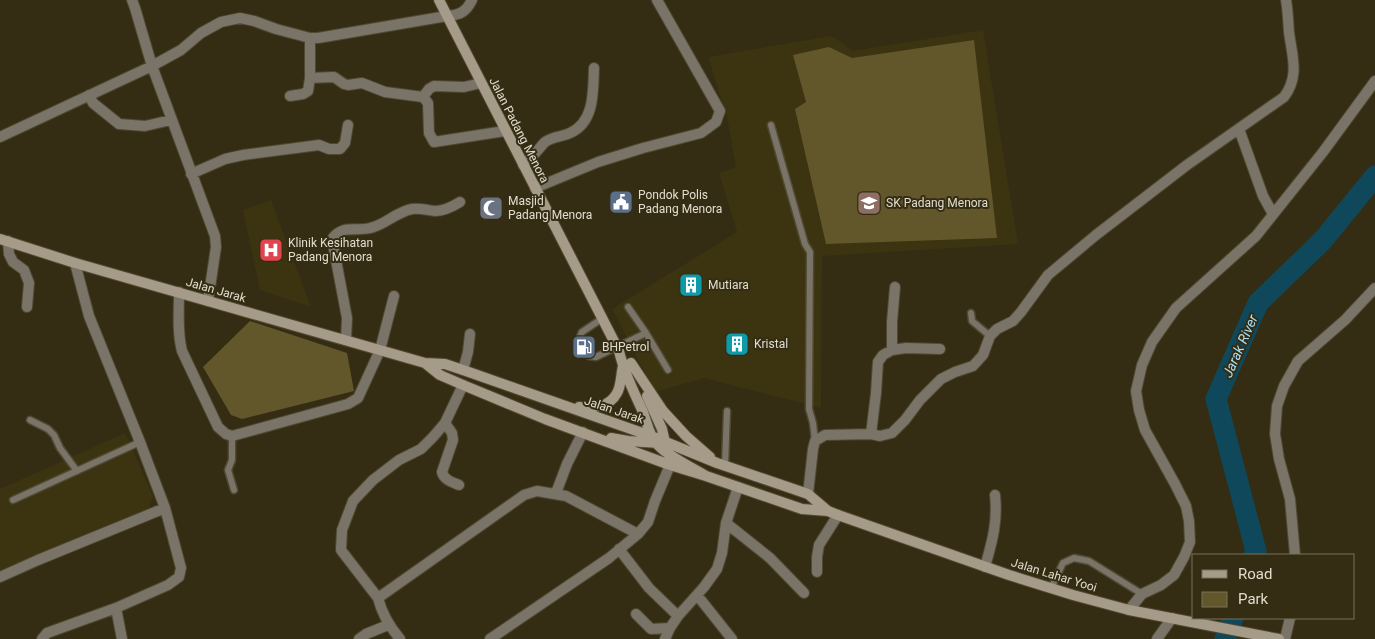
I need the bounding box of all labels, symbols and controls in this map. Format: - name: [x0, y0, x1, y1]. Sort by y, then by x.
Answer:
- street label: Jalan Padang Menora: [486, 75, 552, 185]
- place label: Pondok Polis Padang Menora: [638, 188, 722, 216]
- public building icon: Pondok Polis Padang Menora: [608, 189, 634, 215]
- school or university icon: SK Padang Menora: [856, 190, 882, 216]
- place label: Masjid Padang Menora: [508, 194, 592, 222]
- mosque icon: Masjid Padang Menora: [478, 195, 504, 221]
- place label: SK Padang Menora: [886, 196, 988, 210]
- place label: Klinik Kesihatan Padang Menora: [288, 236, 373, 264]
- hospital icon: Klinik Kesihatan Padang Menora: [258, 237, 284, 263]
- building icon: Mutiara: [678, 272, 704, 298]
- street label: Jalan Jarak: [184, 275, 249, 305]
- place label: Mutiara: [708, 278, 749, 292]
- water label: Jarak River: [1219, 312, 1261, 380]
- building icon: Kristal: [724, 331, 750, 357]
- fuel station icon: BHPetrol: [571, 334, 597, 360]
- place label: Kristal: [754, 337, 788, 351]
- place label: BHPetrol: [602, 340, 650, 354]
- street label: Jalan Jarak: [583, 393, 646, 427]
- legend: [1192, 554, 1355, 619]
- street label: Jalan Lahar Yooi: [1009, 555, 1099, 595]
- text: Road: [1238, 565, 1272, 583]
- text: Park: [1238, 590, 1269, 608]

